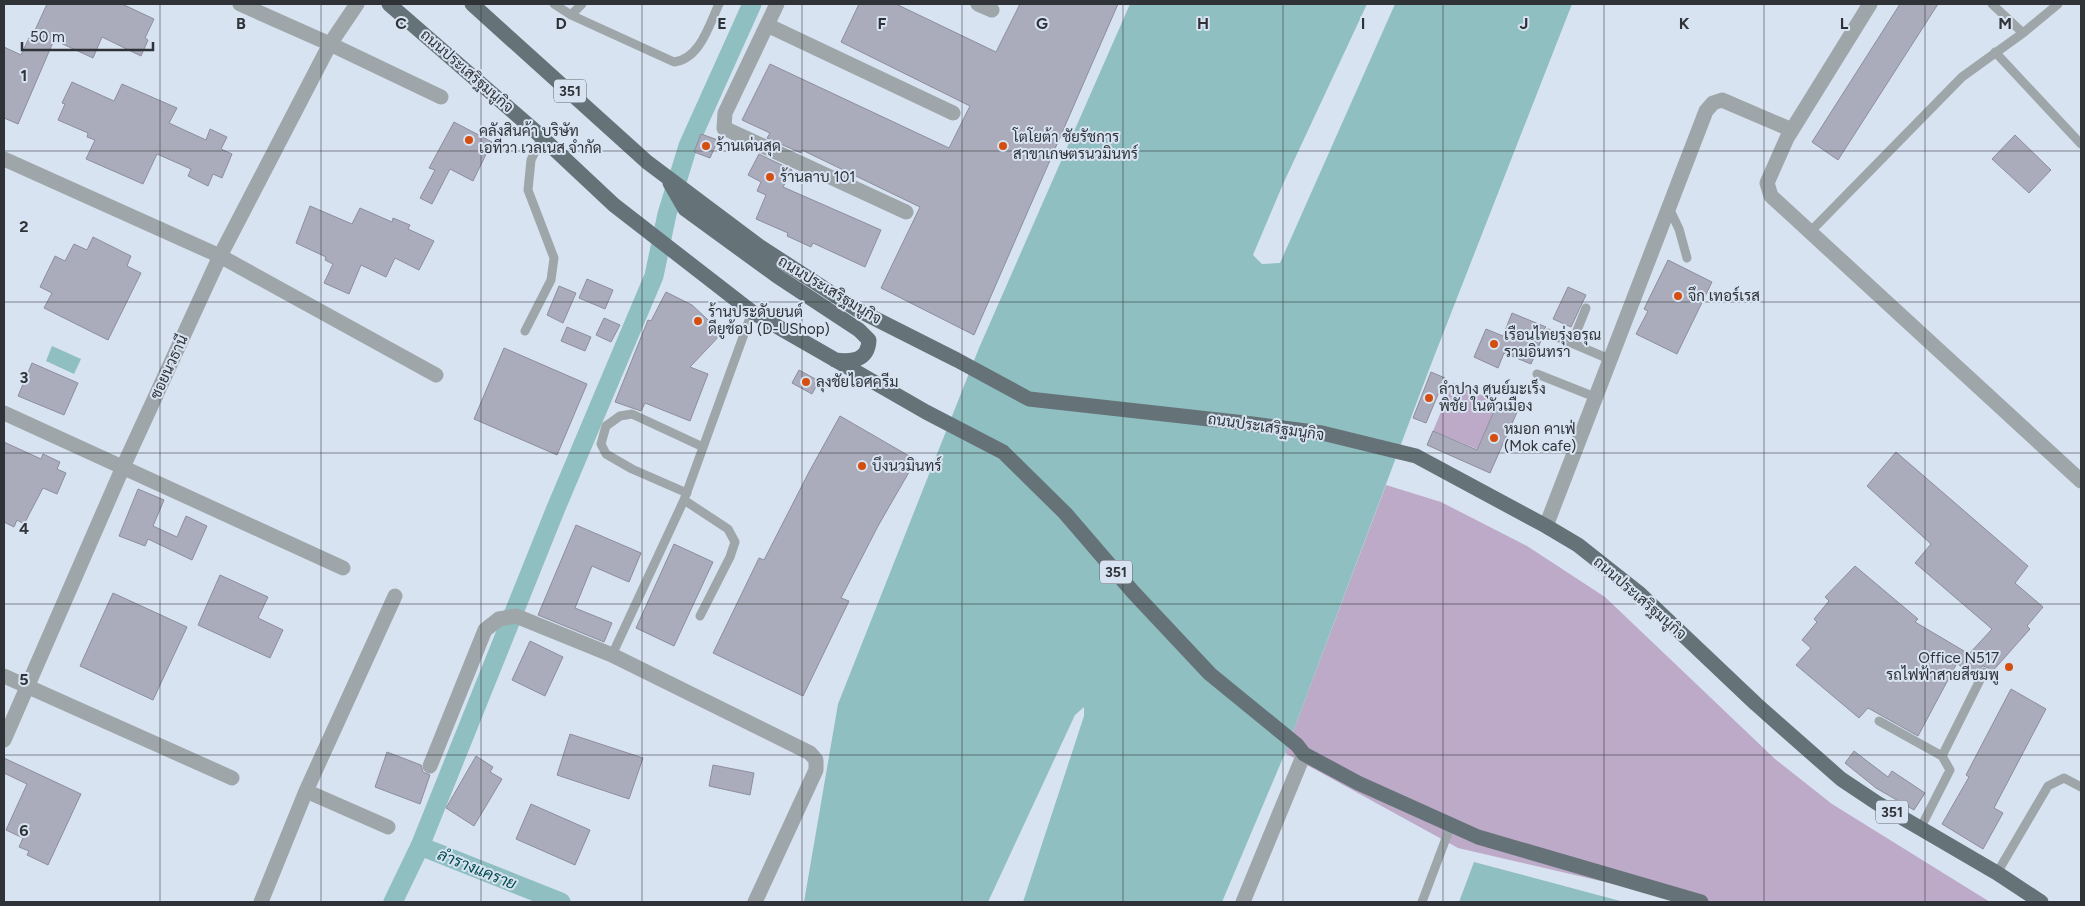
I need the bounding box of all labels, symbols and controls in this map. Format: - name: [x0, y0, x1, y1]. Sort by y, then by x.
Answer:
- text: B: [236, 14, 246, 33]
- text: C: [395, 14, 407, 33]
- text: D: [555, 14, 567, 33]
- text: E: [717, 14, 727, 33]
- text: F: [878, 14, 887, 33]
- text: G: [1036, 14, 1048, 33]
- text: H: [1197, 14, 1209, 33]
- text: I: [1361, 14, 1365, 33]
- text: J: [1520, 14, 1528, 33]
- text: K: [1679, 14, 1690, 33]
- text: L: [1840, 14, 1849, 33]
- text: M: [1998, 14, 2012, 33]
- scale bar: [22, 20, 154, 52]
- street label: ถนนประเสริฐมนูกิจ: [416, 26, 517, 117]
- text: 50 m: [30, 28, 65, 46]
- text: 1: [21, 66, 27, 85]
- road number: 351: [554, 80, 586, 102]
- place label: คลังสินค้า บริษัท เอทีวา เวลเนส จำกัด: [479, 121, 602, 157]
- place label: โตโยต้า ชัยรัชการ สาขาเกษตรนวมินทร์: [1012, 127, 1138, 163]
- marker: คลังสินค้า บริษัท เอทีวา เวลเนส จำกัด: [463, 134, 475, 146]
- place label: ร้านเด่นสุด: [716, 136, 781, 157]
- marker: ร้านเด่นสุด: [700, 140, 712, 152]
- marker: โตโยต้า ชัยรัชการ สาขาเกษตรนวมินทร์: [997, 140, 1009, 152]
- place label: ร้านลาบ 101: [780, 167, 855, 186]
- marker: ร้านลาบ 101: [764, 171, 776, 183]
- text: 2: [19, 217, 29, 236]
- street label: ถนนประเสริฐมนูกิจ: [775, 252, 885, 329]
- place label: จึก เทอร์เรส: [1688, 286, 1760, 305]
- marker: จึก เทอร์เรส: [1672, 290, 1684, 302]
- place label: ร้านประดับยนต์ ดียูช้อป (D-UShop): [708, 302, 830, 339]
- marker: ร้านประดับยนต์ ดียูช้อป (D-UShop): [692, 315, 704, 327]
- place label: เรือนไทยรุ่งอรุณ รามอินทรา: [1504, 325, 1601, 361]
- street label: ซอยนวธานี: [145, 332, 192, 402]
- marker: เรือนไทยรุ่งอรุณ รามอินทรา: [1488, 338, 1500, 350]
- text: 3: [20, 368, 29, 387]
- place label: ลุงชัยไอศครีม: [816, 372, 898, 393]
- marker: ลุงชัยไอศครีม: [800, 376, 812, 388]
- place label: ลำปาง ศูนย์มะเร็ง พิชัย ในตัวเมือง: [1439, 378, 1546, 415]
- marker: ลำปาง ศูนย์มะเร็ง พิชัย ในตัวเมือง: [1423, 392, 1435, 404]
- street label: ถนนประเสริฐมนูกิจ: [1206, 410, 1325, 445]
- place label: หมอก คาเฟ่ (Mok cafe): [1504, 419, 1576, 455]
- marker: หมอก คาเฟ่ (Mok cafe): [1488, 432, 1500, 444]
- place label: บึงนวมินทร์: [872, 456, 942, 475]
- marker: บึงนวมินทร์: [856, 460, 868, 472]
- text: 4: [19, 519, 29, 538]
- street label: ถนนประเสริฐมนูกิจ: [1589, 553, 1690, 644]
- road number: 351: [1100, 560, 1132, 584]
- place label: Office N517 รถไฟฟ้าสายสีชมพู: [1886, 649, 1999, 685]
- marker: Office N517 รถไฟฟ้าสายสีชมพู: [2003, 661, 2015, 673]
- text: 5: [19, 670, 29, 689]
- road number: 351: [1876, 800, 1908, 824]
- text: 6: [19, 821, 29, 840]
- water label: ลำรางแคราย: [435, 845, 519, 893]

